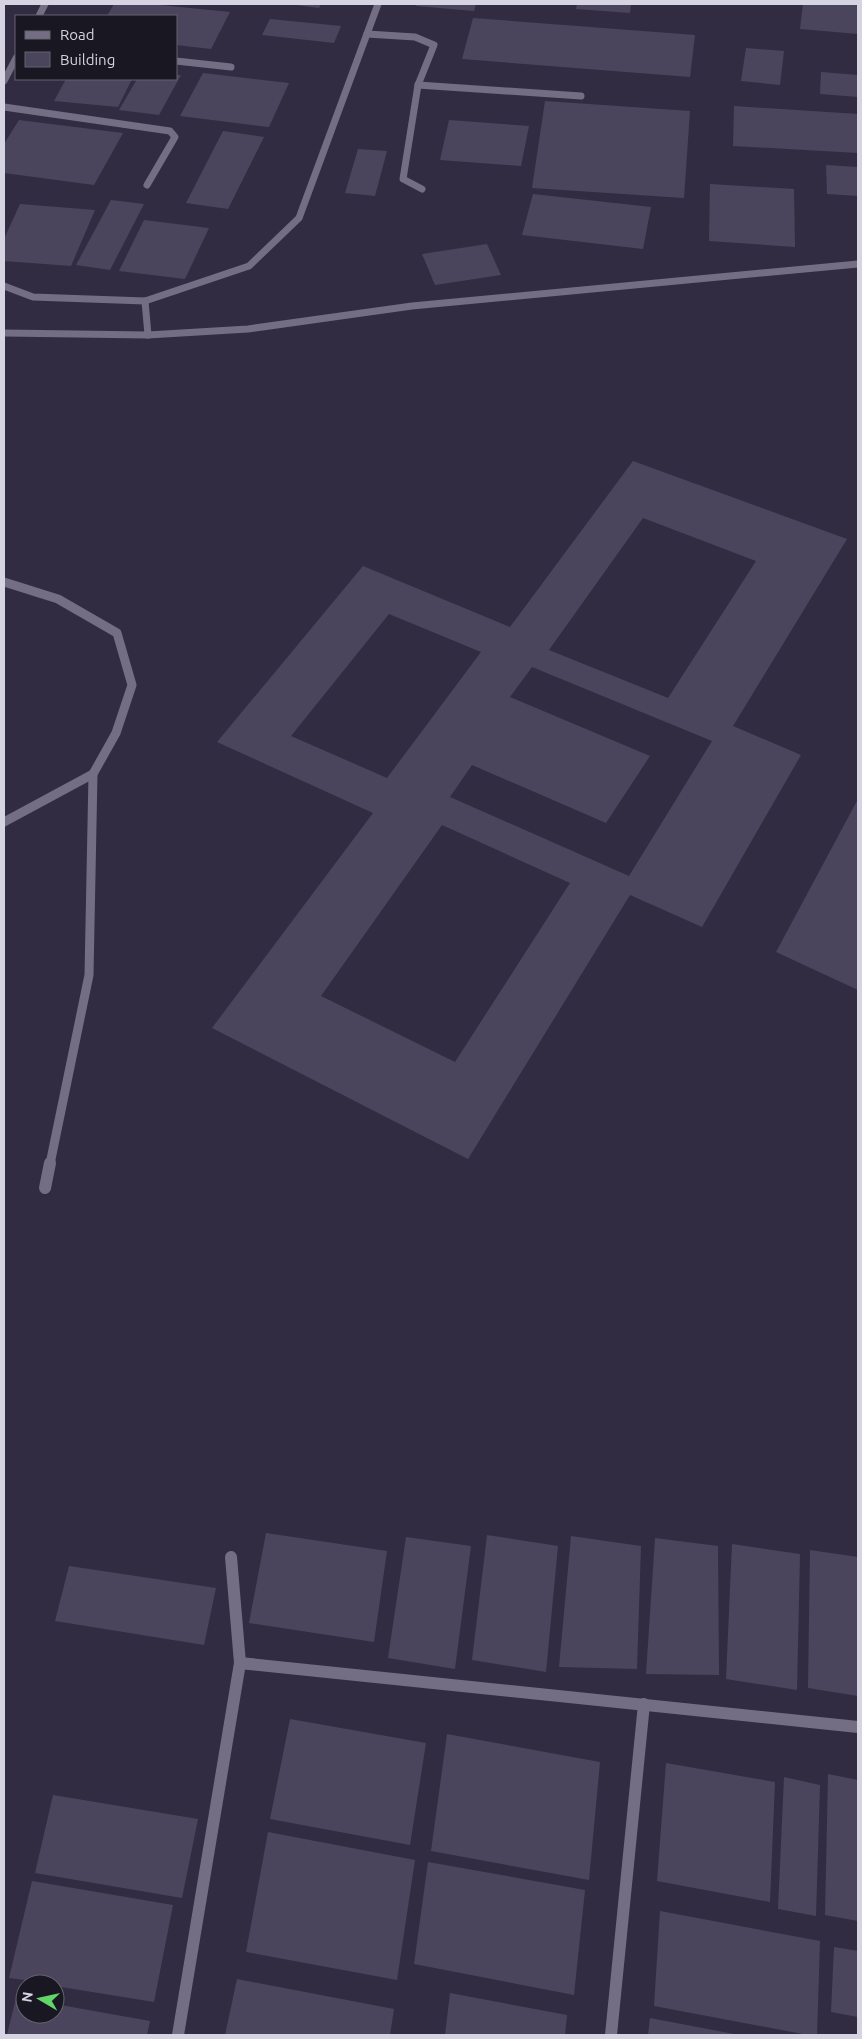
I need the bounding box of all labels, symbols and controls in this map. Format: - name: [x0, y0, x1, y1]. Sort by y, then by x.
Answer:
- legend: [15, 15, 178, 80]
- text: Road: [60, 26, 95, 43]
- text: Building: [60, 51, 115, 68]
- north arrow: [15, 1974, 65, 2024]
- text: N: [18, 1991, 36, 2003]

